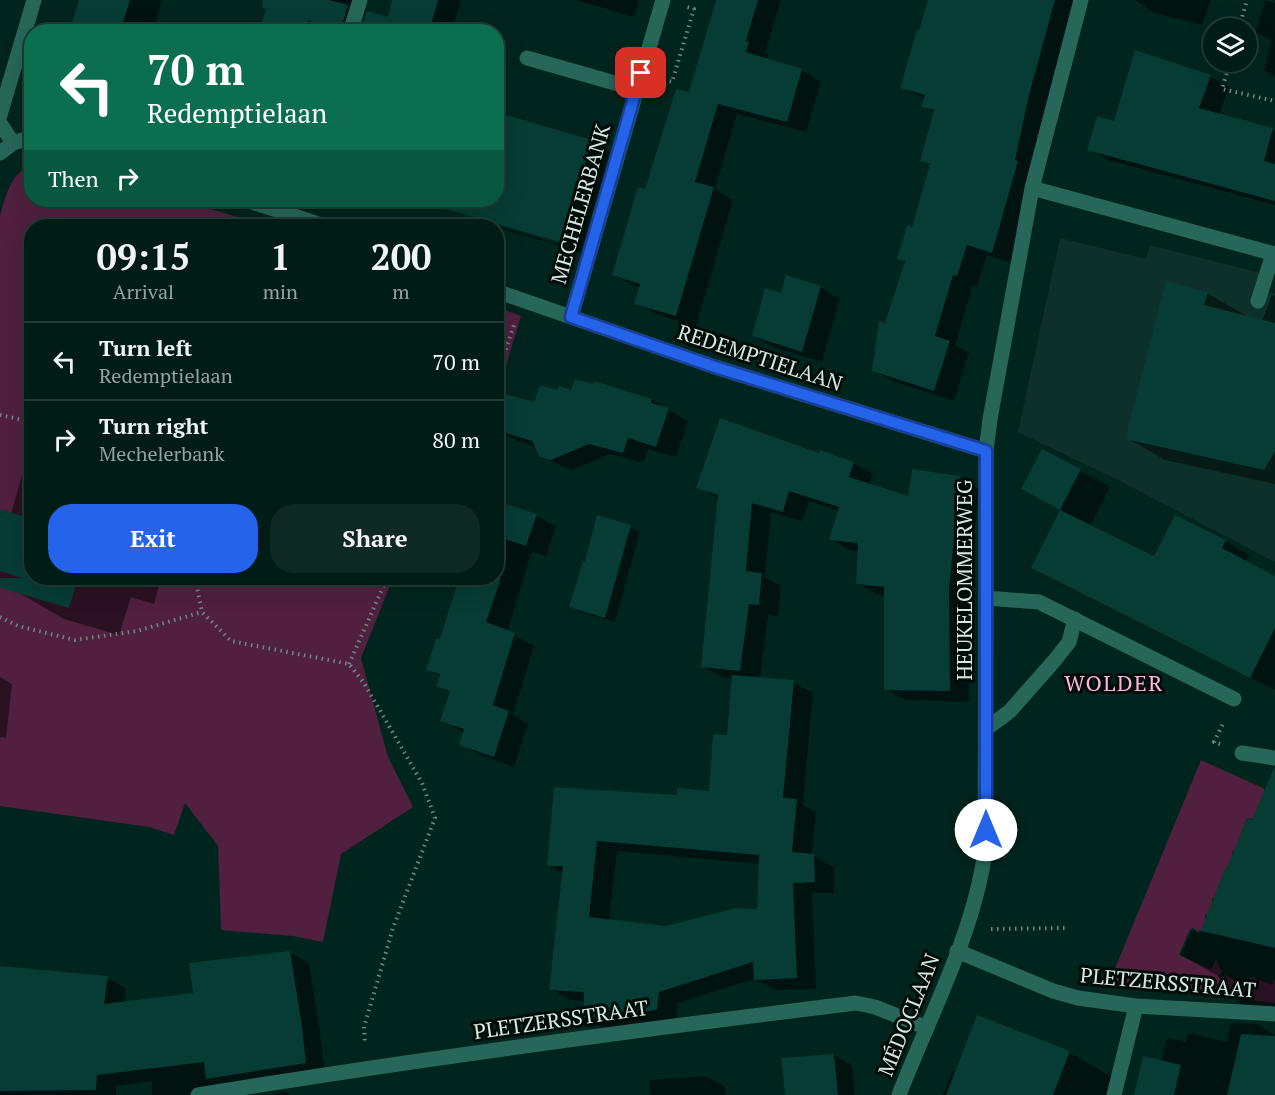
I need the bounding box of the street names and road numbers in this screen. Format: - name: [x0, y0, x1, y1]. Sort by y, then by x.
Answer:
- street label: MECHELERBANK: [544, 120, 616, 287]
- street label: REDEMPTIELAAN: [674, 317, 846, 397]
- street label: HEUKELOMMERWEG: [950, 479, 978, 681]
- street label: MÉDOCLAAN: [871, 949, 945, 1080]
- street label: PLETZERSSTRAAT: [1079, 960, 1257, 1004]
- street label: PLETZERSSTRAAT: [472, 993, 650, 1045]

